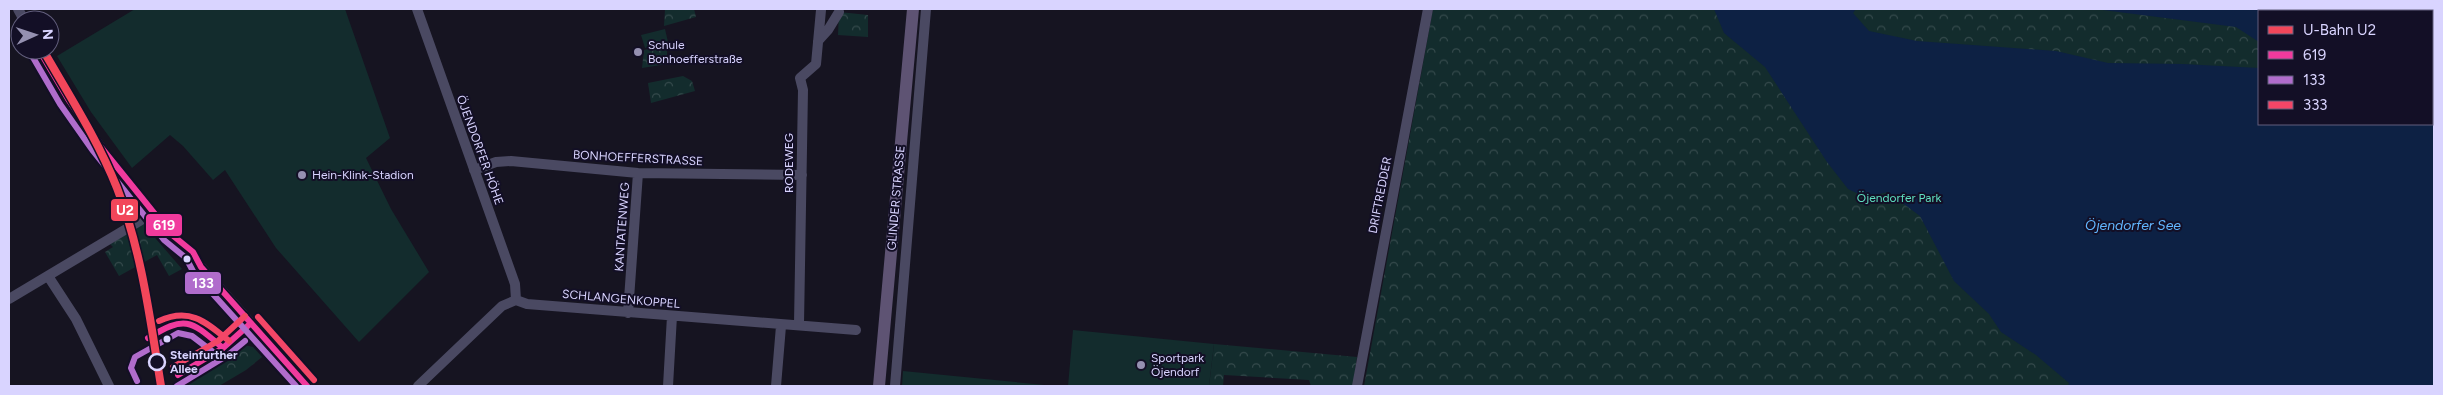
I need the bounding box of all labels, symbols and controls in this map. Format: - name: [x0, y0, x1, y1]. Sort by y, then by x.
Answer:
- north arrow: [10, 10, 60, 60]
- legend: [2258, 10, 2433, 125]
- text: U-Bahn U2: [2303, 21, 2376, 39]
- text: N: [39, 28, 56, 40]
- place label: Schule Bonhoefferstraße: [648, 38, 743, 66]
- marker: Schule Bonhoefferstraße: [632, 46, 644, 58]
- text: 619: [2303, 46, 2326, 64]
- text: 133: [2303, 71, 2326, 89]
- street label: ÖJENDORFER HÖHE: [454, 93, 506, 207]
- text: 333: [2303, 96, 2327, 114]
- street label: RODEWEG: [782, 133, 796, 193]
- street label: GLINDER STRASSE: [884, 145, 908, 251]
- street label: BONHOEFFERSTRASSE: [572, 148, 704, 168]
- street label: DRIFTREDDER: [1366, 155, 1394, 235]
- place label: Hein-Klink-Stadion: [312, 168, 414, 182]
- marker: Hein-Klink-Stadion: [296, 169, 308, 181]
- street label: KANTATENWEG: [612, 182, 632, 272]
- park label: Öjendorfer Park: [1857, 191, 1941, 205]
- line badge: U2: [110, 198, 139, 222]
- text: U2: [116, 202, 134, 219]
- line badge: 619: [145, 213, 183, 237]
- text: 619: [153, 217, 175, 234]
- water label: Öjendorfer See: [2085, 217, 2181, 234]
- unlabelled marker: [182, 254, 192, 264]
- line badge: 133: [184, 271, 222, 295]
- text: 133: [192, 275, 214, 292]
- street label: SCHLANGENKOPPEL: [562, 287, 681, 311]
- unlabelled marker: [162, 334, 172, 344]
- place label: Steinfurther Allee: [170, 348, 238, 376]
- place label: Sportpark Öjendorf: [1151, 351, 1204, 379]
- marker: Steinfurther Allee: [148, 353, 166, 371]
- marker: Sportpark Öjendorf: [1135, 359, 1147, 371]

